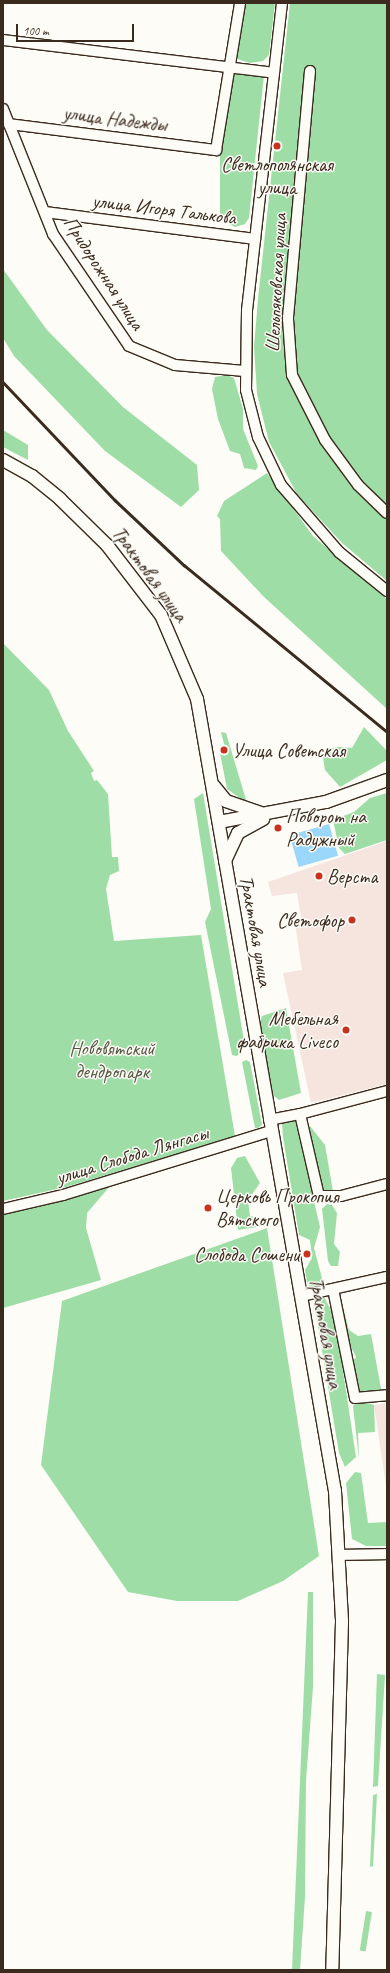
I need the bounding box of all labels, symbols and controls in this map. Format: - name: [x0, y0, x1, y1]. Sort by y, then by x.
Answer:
- scale bar: [18, 16, 136, 42]
- text: 100 m: [23, 23, 49, 39]
- street label: улица Надежды: [62, 101, 168, 137]
- marker: Светлополянская улица: [272, 141, 282, 151]
- place label: Светлополянская улица: [221, 152, 333, 199]
- street label: улица Игоря Талькова: [91, 188, 237, 230]
- street label: Придорожная улица: [58, 211, 150, 335]
- street label: Шельпяковская улица: [260, 212, 292, 354]
- street label: Трактовая улица: [107, 521, 193, 627]
- place label: Улица Советская: [232, 738, 348, 762]
- marker: Улица Советская: [219, 745, 229, 755]
- place label: Поворот на Радужный: [286, 804, 366, 851]
- marker: Поворот на Радужный: [273, 823, 283, 833]
- place label: Верста: [327, 864, 378, 888]
- marker: Верста: [314, 871, 324, 881]
- street label: Трактовая улица: [234, 873, 278, 989]
- place label: Светофор: [277, 908, 344, 932]
- marker: Светофор: [347, 915, 357, 925]
- place label: Мебельная фабрика Liveco: [236, 1006, 338, 1053]
- marker: Мебельная фабрика Liveco: [341, 1025, 351, 1035]
- park label: Нововятский дендропарк: [69, 1036, 155, 1083]
- street label: улица Слобода Лянгасы: [53, 1120, 211, 1190]
- place label: Церковь Прокопия Вятского: [216, 1184, 337, 1231]
- marker: Церковь Прокопия Вятского: [203, 1203, 213, 1213]
- place label: Слобода Сошени: [194, 1242, 299, 1266]
- marker: Слобода Сошени: [302, 1249, 312, 1259]
- street label: Трактовая улица: [304, 1275, 348, 1391]

